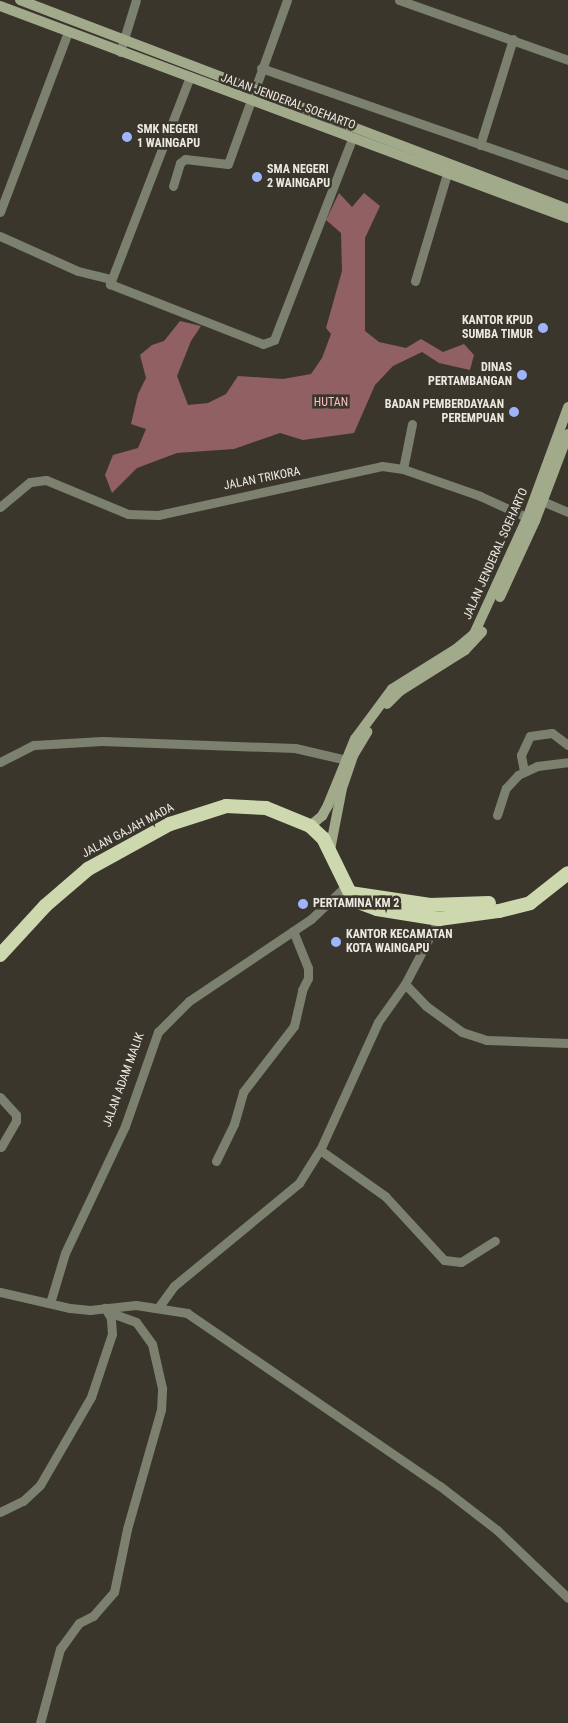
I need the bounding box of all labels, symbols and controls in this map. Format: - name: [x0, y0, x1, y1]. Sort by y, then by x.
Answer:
- street label: JALAN JENDERAL SOEHARTO: [219, 71, 357, 133]
- place label: SMK NEGERI 1 WAINGAPU: [137, 123, 200, 151]
- marker: SMK NEGERI 1 WAINGAPU: [121, 131, 133, 143]
- place label: SMA NEGERI 2 WAINGAPU: [267, 163, 330, 191]
- marker: SMA NEGERI 2 WAINGAPU: [251, 171, 263, 183]
- place label: KANTOR KPUD SUMBA TIMUR: [462, 314, 533, 342]
- marker: KANTOR KPUD SUMBA TIMUR: [537, 322, 549, 334]
- place label: DINAS PERTAMBANGAN: [428, 361, 512, 389]
- marker: DINAS PERTAMBANGAN: [516, 369, 528, 381]
- park label: HUTAN: [314, 396, 348, 410]
- place label: BADAN PEMBERDAYAAN PEREMPUAN: [385, 398, 504, 426]
- marker: BADAN PEMBERDAYAAN PEREMPUAN: [508, 406, 520, 418]
- street label: JALAN TRIKORA: [222, 464, 302, 494]
- street label: JALAN JENDERAL SOEHARTO: [460, 486, 532, 622]
- street label: JALAN GAJAH MADA: [80, 801, 176, 861]
- place label: PERTAMINA KM 2: [313, 897, 399, 911]
- marker: PERTAMINA KM 2: [297, 898, 309, 910]
- place label: KANTOR KECAMATAN KOTA WAINGAPU: [346, 928, 452, 956]
- marker: KANTOR KECAMATAN KOTA WAINGAPU: [330, 936, 342, 948]
- street label: JALAN ADAM MALIK: [100, 1031, 148, 1129]

